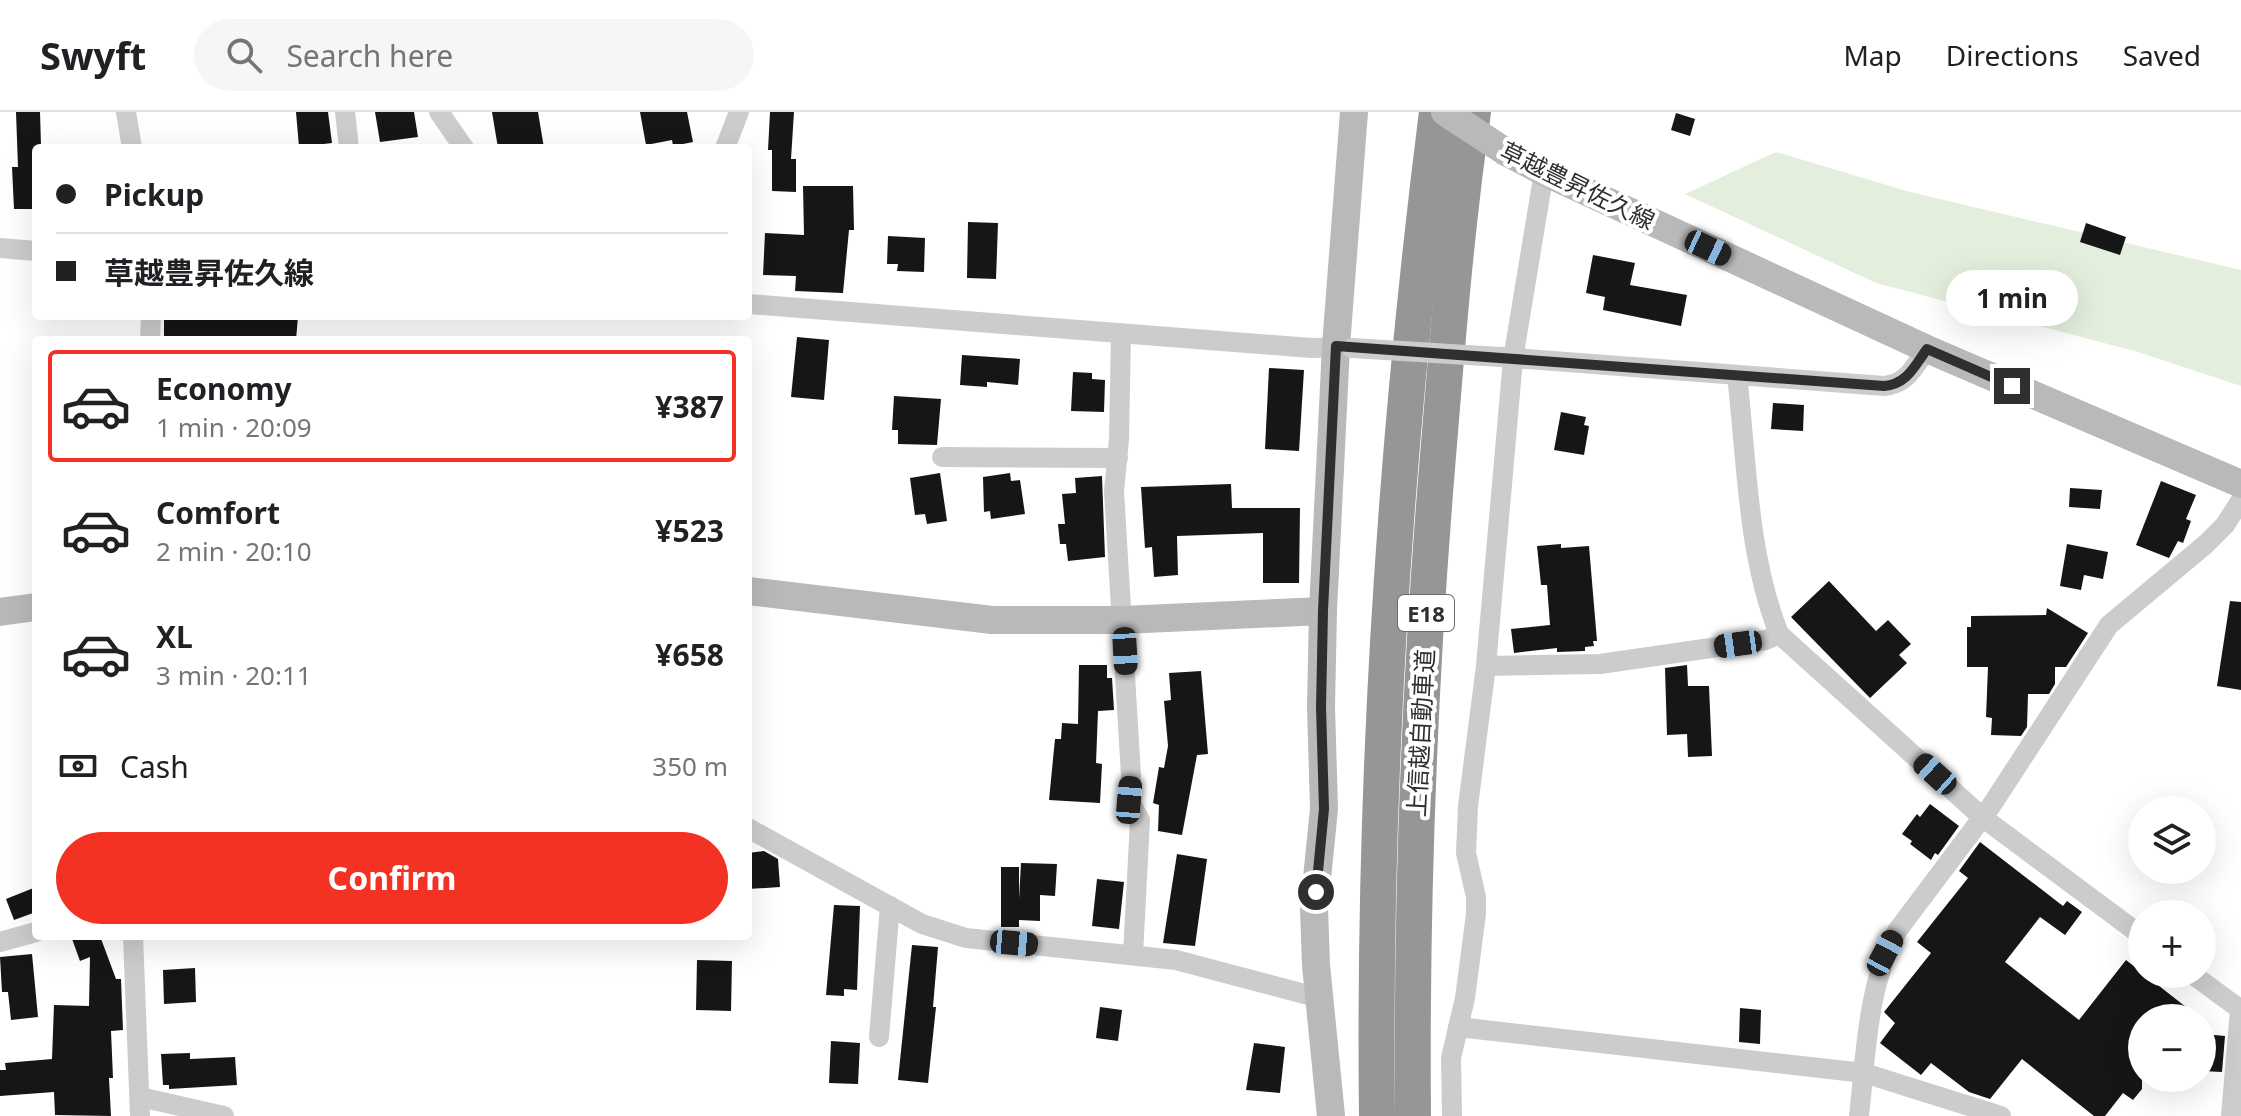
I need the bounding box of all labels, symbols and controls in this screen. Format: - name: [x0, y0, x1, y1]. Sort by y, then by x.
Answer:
- search box: [194, 19, 754, 91]
- text: Swyft: [40, 29, 146, 81]
- icon: search: [222, 33, 266, 77]
- text: Search here: [286, 35, 453, 76]
- text: Map: [1843, 36, 1902, 74]
- text: Directions: [1946, 36, 2079, 74]
- text: Saved: [2123, 36, 2201, 74]
- street label: 草越豊昇佐久線: [1495, 133, 1661, 237]
- text: Pickup: [104, 174, 204, 215]
- car: [1681, 227, 1735, 269]
- text: 草越豊昇佐久線: [104, 252, 314, 293]
- callout: 1 min: [1946, 270, 2078, 326]
- text: 1 min: [1976, 280, 2048, 316]
- text: Economy: [156, 368, 292, 409]
- route end: [1994, 368, 2030, 404]
- icon: car: [60, 370, 132, 442]
- text: ¥387: [655, 386, 724, 427]
- text: 1 min · 20:09: [156, 409, 312, 445]
- text: Comfort: [156, 492, 280, 533]
- icon: car: [60, 494, 132, 566]
- text: ¥523: [655, 510, 724, 551]
- text: 2 min · 20:10: [156, 533, 312, 569]
- road number: E18: [1398, 595, 1454, 631]
- text: XL: [156, 616, 193, 657]
- icon: car: [60, 618, 132, 690]
- car: [1112, 626, 1138, 676]
- car: [1713, 629, 1763, 659]
- text: ¥658: [655, 634, 724, 675]
- street label: 上信越自動車道: [1399, 648, 1441, 818]
- text: 3 min · 20:11: [156, 657, 312, 693]
- icon: cash: [56, 744, 100, 788]
- text: Cash: [120, 746, 189, 787]
- text: 350 m: [652, 748, 728, 784]
- car: [1909, 749, 1961, 799]
- car: [1115, 775, 1143, 825]
- map controls: [2128, 796, 2216, 1092]
- button: layers: [2128, 796, 2216, 884]
- button: Confirm: [56, 832, 728, 924]
- route start: [1298, 874, 1334, 910]
- button: +: [2128, 900, 2216, 988]
- car: [1863, 926, 1907, 980]
- car: [989, 929, 1039, 957]
- button: −: [2128, 1004, 2216, 1092]

